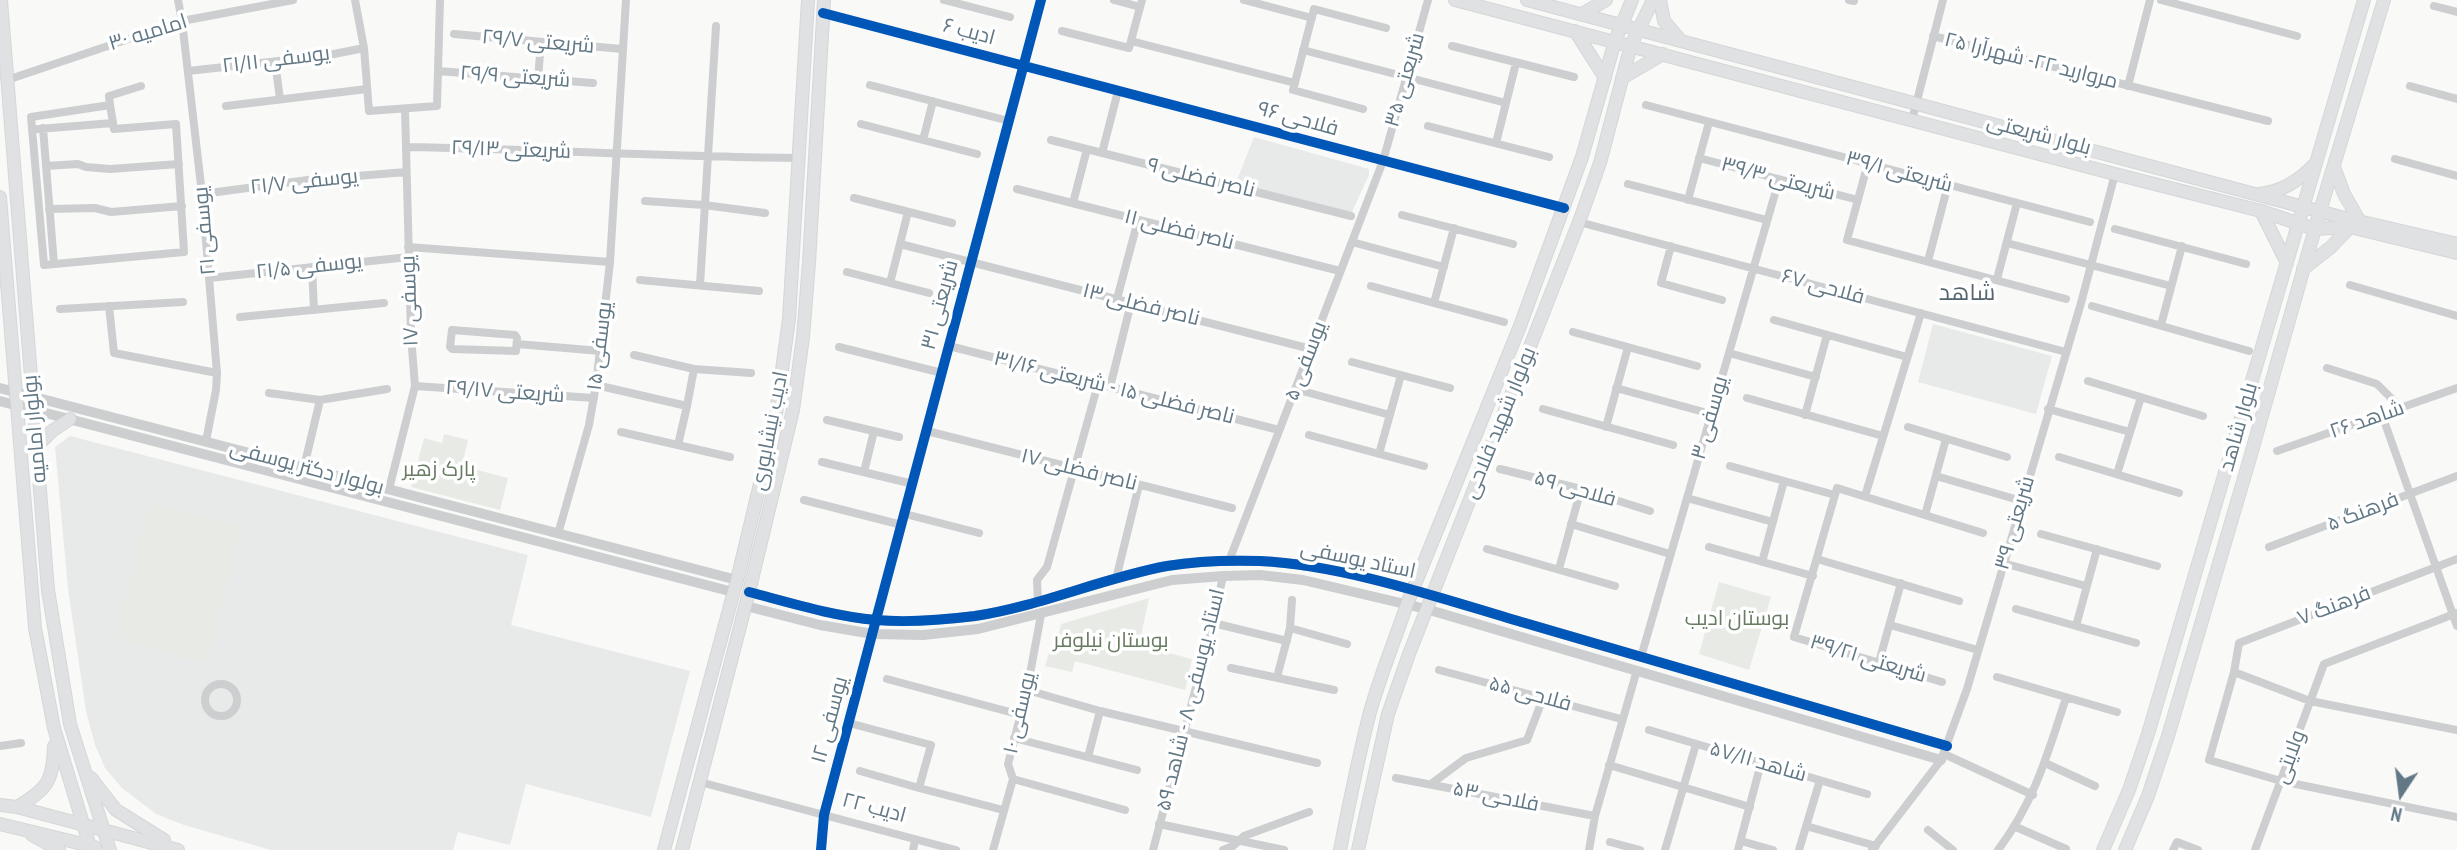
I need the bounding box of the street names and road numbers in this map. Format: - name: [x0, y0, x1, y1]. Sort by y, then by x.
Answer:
- street label: امامیه ۳۰: [106, 9, 190, 57]
- street label: ادیب ۶: [940, 13, 998, 51]
- street label: شریعتی ۲۹/۷: [481, 25, 595, 59]
- street label: مروارید ۲۲- شهرآرا ۲۵: [1942, 27, 2120, 95]
- street label: شریعتی ۳۵: [1380, 30, 1430, 130]
- street label: یوسفی ۲۱/۱۱: [221, 41, 331, 79]
- street label: شریعتی ۲۹/۹: [459, 61, 571, 93]
- street label: فلاحی ۹۶: [1255, 96, 1341, 142]
- street label: بلوار شریعتی: [1984, 109, 2094, 161]
- street label: شریعتی ۲۹/۱۳: [450, 135, 572, 165]
- street label: شریعتی ۳۹/۱: [1843, 146, 1955, 198]
- street label: ناصر فضلی ۹: [1145, 152, 1257, 204]
- street label: شریعتی ۳۹/۳: [1718, 152, 1838, 206]
- street label: یوسفی ۲۱/۷: [249, 164, 359, 200]
- street label: یوسفی ۲۱: [189, 186, 221, 276]
- street label: ناصر فضلی ۱۱: [1122, 204, 1236, 256]
- street label: یوسفی ۲۱/۵: [255, 249, 363, 285]
- street label: یوسفی ۱۷: [396, 255, 424, 347]
- street label: شریعتی ۳۱: [916, 257, 964, 353]
- street label: فلاحی ۶۷: [1779, 264, 1867, 310]
- street label: ناصر فضلی ۱۳: [1080, 278, 1202, 332]
- street label: یوسفی ۱۵: [582, 300, 618, 392]
- street label: یوسفی ۵: [1279, 318, 1333, 404]
- street label: بولوار شهید فلاحی: [1458, 343, 1542, 503]
- street label: ناصر فضلی ۱۵ - شریعتی ۳۱/۱۶: [991, 346, 1237, 430]
- street label: ادیب نیشابوری: [746, 369, 794, 493]
- street label: یوسفی ۳: [1686, 373, 1734, 463]
- street label: بولوار امامیه: [18, 374, 52, 484]
- street label: شریعتی ۲۹/۱۷: [445, 375, 565, 409]
- street label: بلوار شاهد: [2214, 380, 2264, 474]
- street label: شاهد ۲۶: [2326, 396, 2408, 444]
- street label: بولوار دکتر یوسفی: [227, 435, 387, 501]
- street label: ناصر فضلی ۱۷: [1018, 443, 1140, 497]
- street label: فلاحی ۵۹: [1531, 465, 1619, 513]
- street label: شریعتی ۳۹: [1990, 473, 2040, 573]
- street label: فرهنگ ۵: [2323, 487, 2403, 537]
- street label: استاد یوسفی: [1298, 536, 1418, 584]
- street label: فرهنگ ۷: [2294, 581, 2374, 631]
- street label: استاد یوسفی ۸ - شاهد ۵۹: [1151, 586, 1231, 814]
- street label: شریعتی ۳۹/۲۱: [1807, 629, 1929, 689]
- street label: یوسفی ۱۰: [998, 670, 1042, 756]
- street label: فلاحی ۵۵: [1486, 671, 1574, 717]
- street label: یوسفی ۱۲: [806, 674, 854, 766]
- street label: ولایتی: [2269, 727, 2311, 787]
- street label: شاهد ۵۷/۱۱: [1707, 736, 1809, 788]
- street label: فلاحی ۵۳: [1451, 776, 1541, 818]
- street label: ادیب ۲۲: [839, 787, 909, 829]

